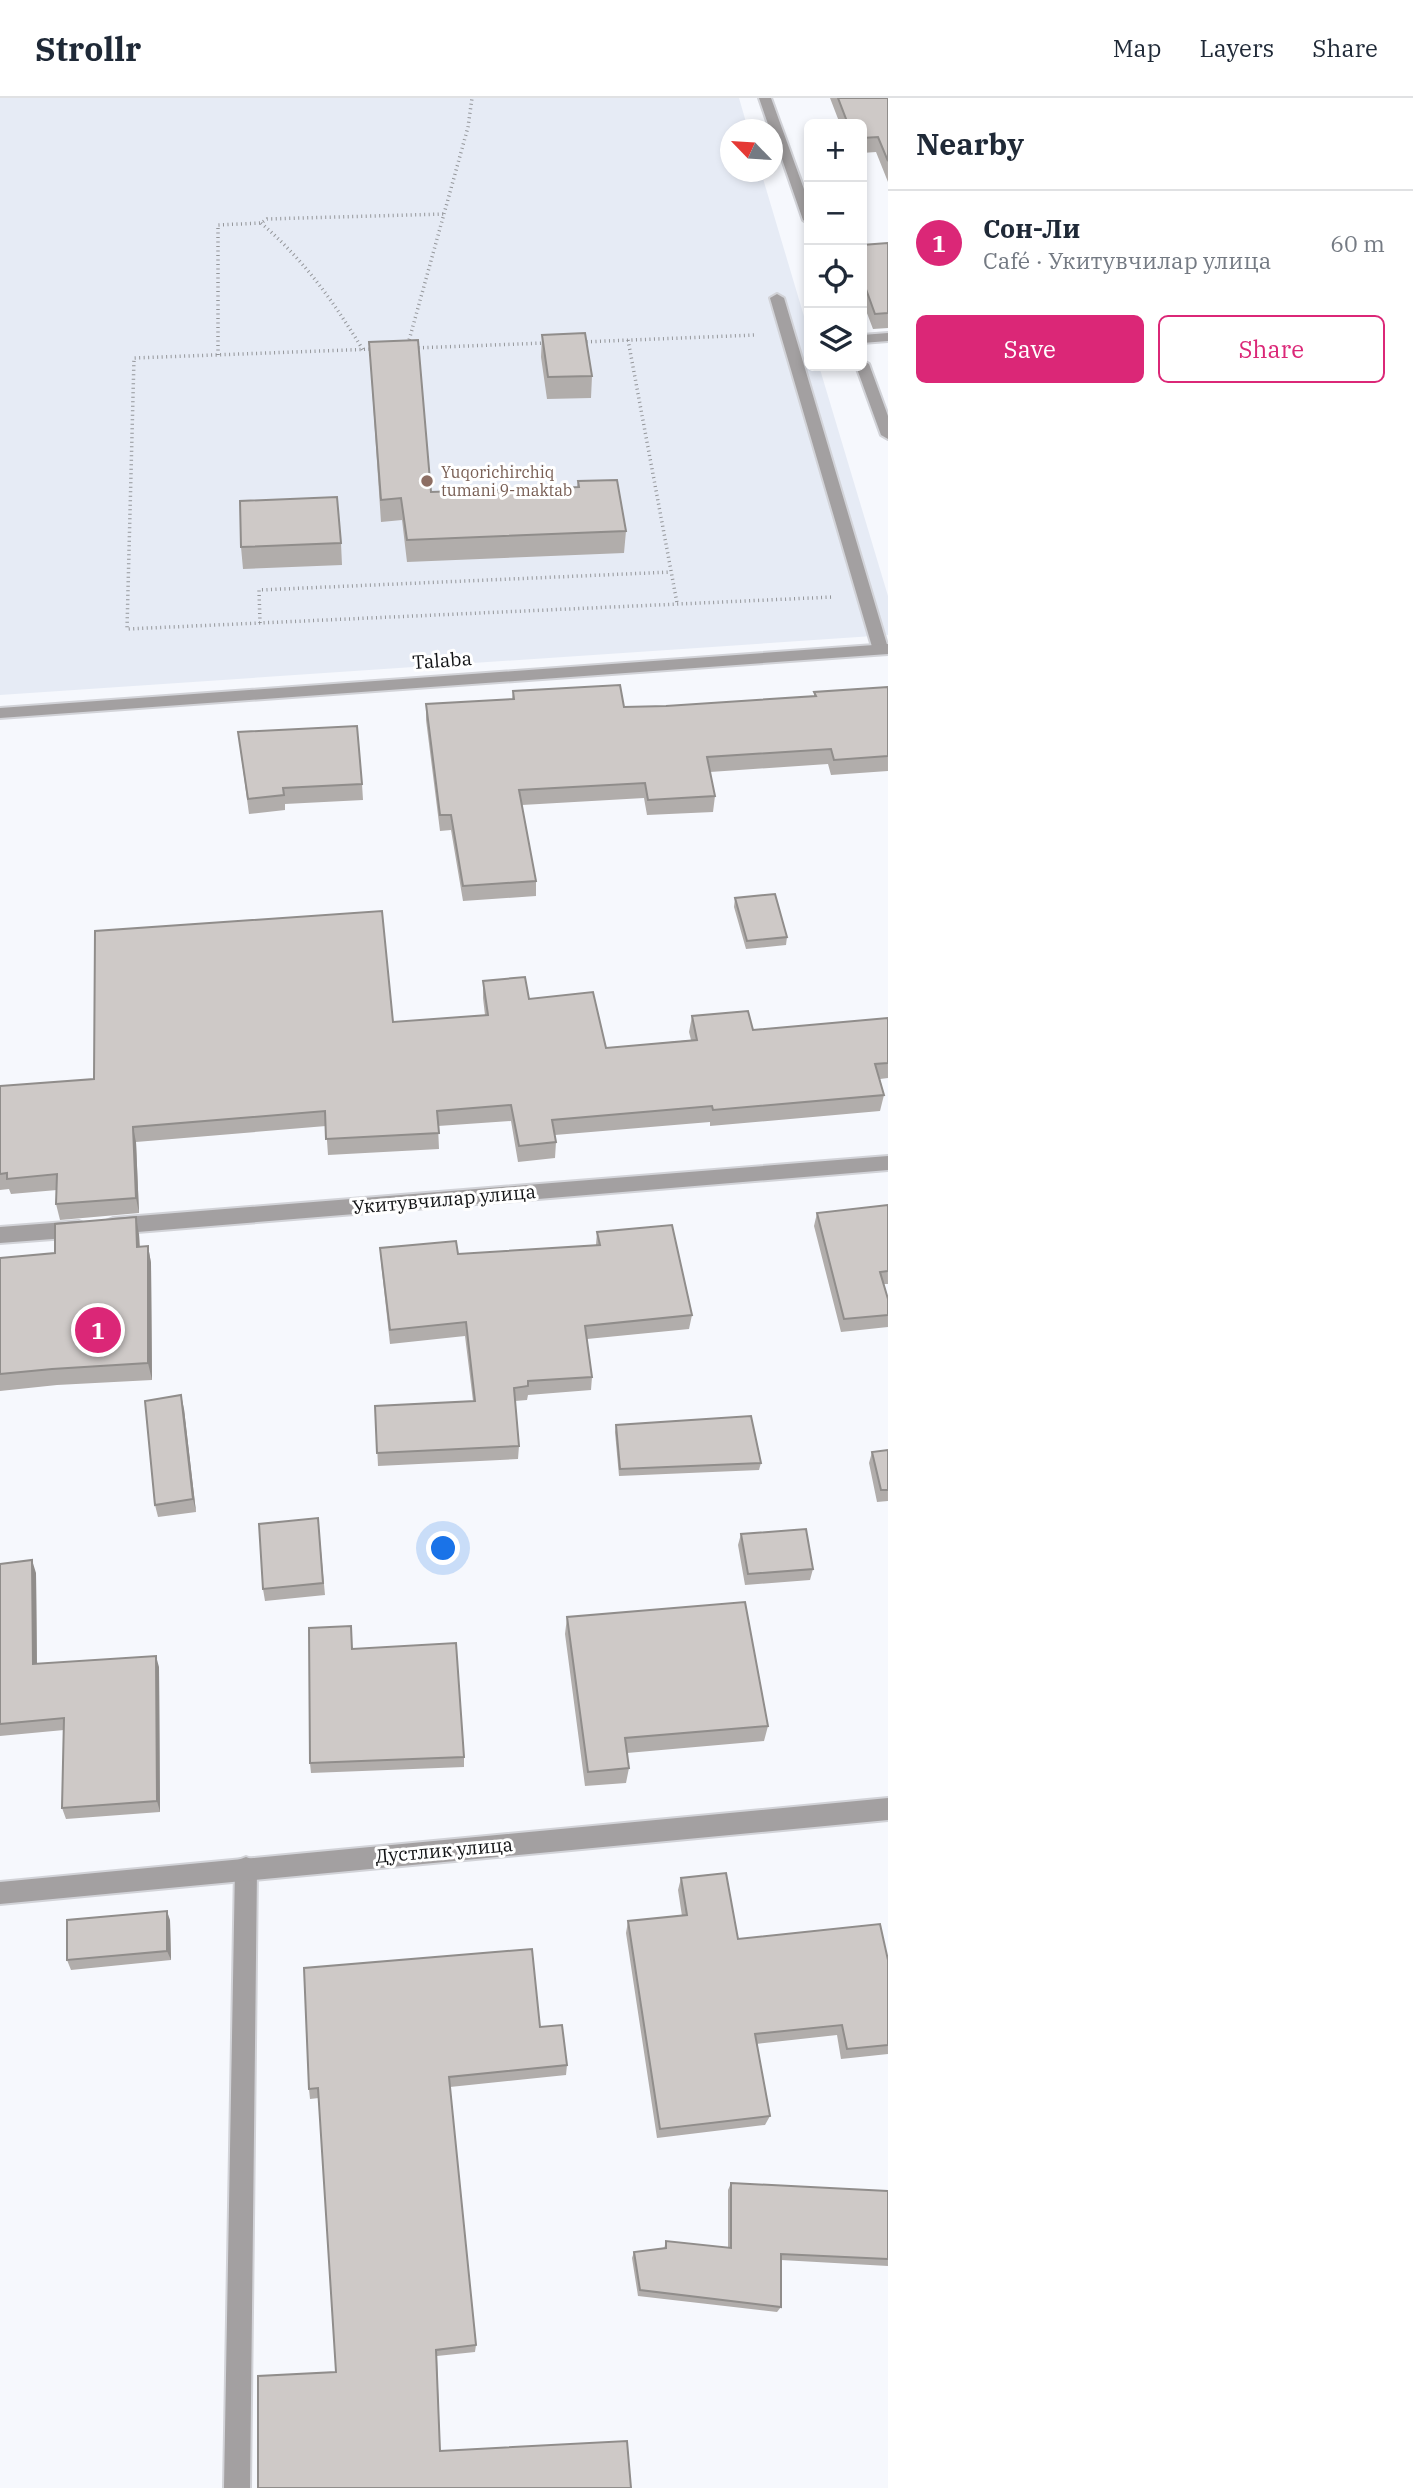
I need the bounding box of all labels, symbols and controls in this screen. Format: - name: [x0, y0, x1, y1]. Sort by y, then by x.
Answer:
- text: Strollr: [35, 27, 141, 70]
- text: Map: [1113, 32, 1161, 64]
- text: Layers: [1199, 32, 1274, 64]
- text: Share: [1312, 32, 1378, 64]
- north arrow: [720, 119, 783, 182]
- map controls: [804, 119, 867, 371]
- button: +: [804, 119, 867, 182]
- text: Nearby: [916, 124, 1024, 163]
- button: −: [804, 182, 867, 245]
- text: Сон-Ли: [983, 211, 1080, 245]
- text: 1: [932, 228, 946, 258]
- text: 60 m: [1330, 228, 1385, 258]
- button: locate: [804, 245, 867, 308]
- text: Café · Укитувчилар улица: [983, 245, 1271, 275]
- button: layers: [804, 308, 867, 371]
- button: Save: [916, 315, 1144, 383]
- button: Share: [1158, 315, 1385, 383]
- place label: Yuqorichirchiq tumani 9-maktab: [441, 462, 572, 500]
- marker: Yuqorichirchiq tumani 9-maktab: [419, 473, 435, 489]
- street label: Talaba: [411, 646, 473, 674]
- street label: Укитувчилар улица: [351, 1179, 537, 1219]
- pin: 1: [75, 1304, 121, 1356]
- your location: [426, 1531, 460, 1565]
- street label: Дустлик улица: [374, 1832, 514, 1868]

